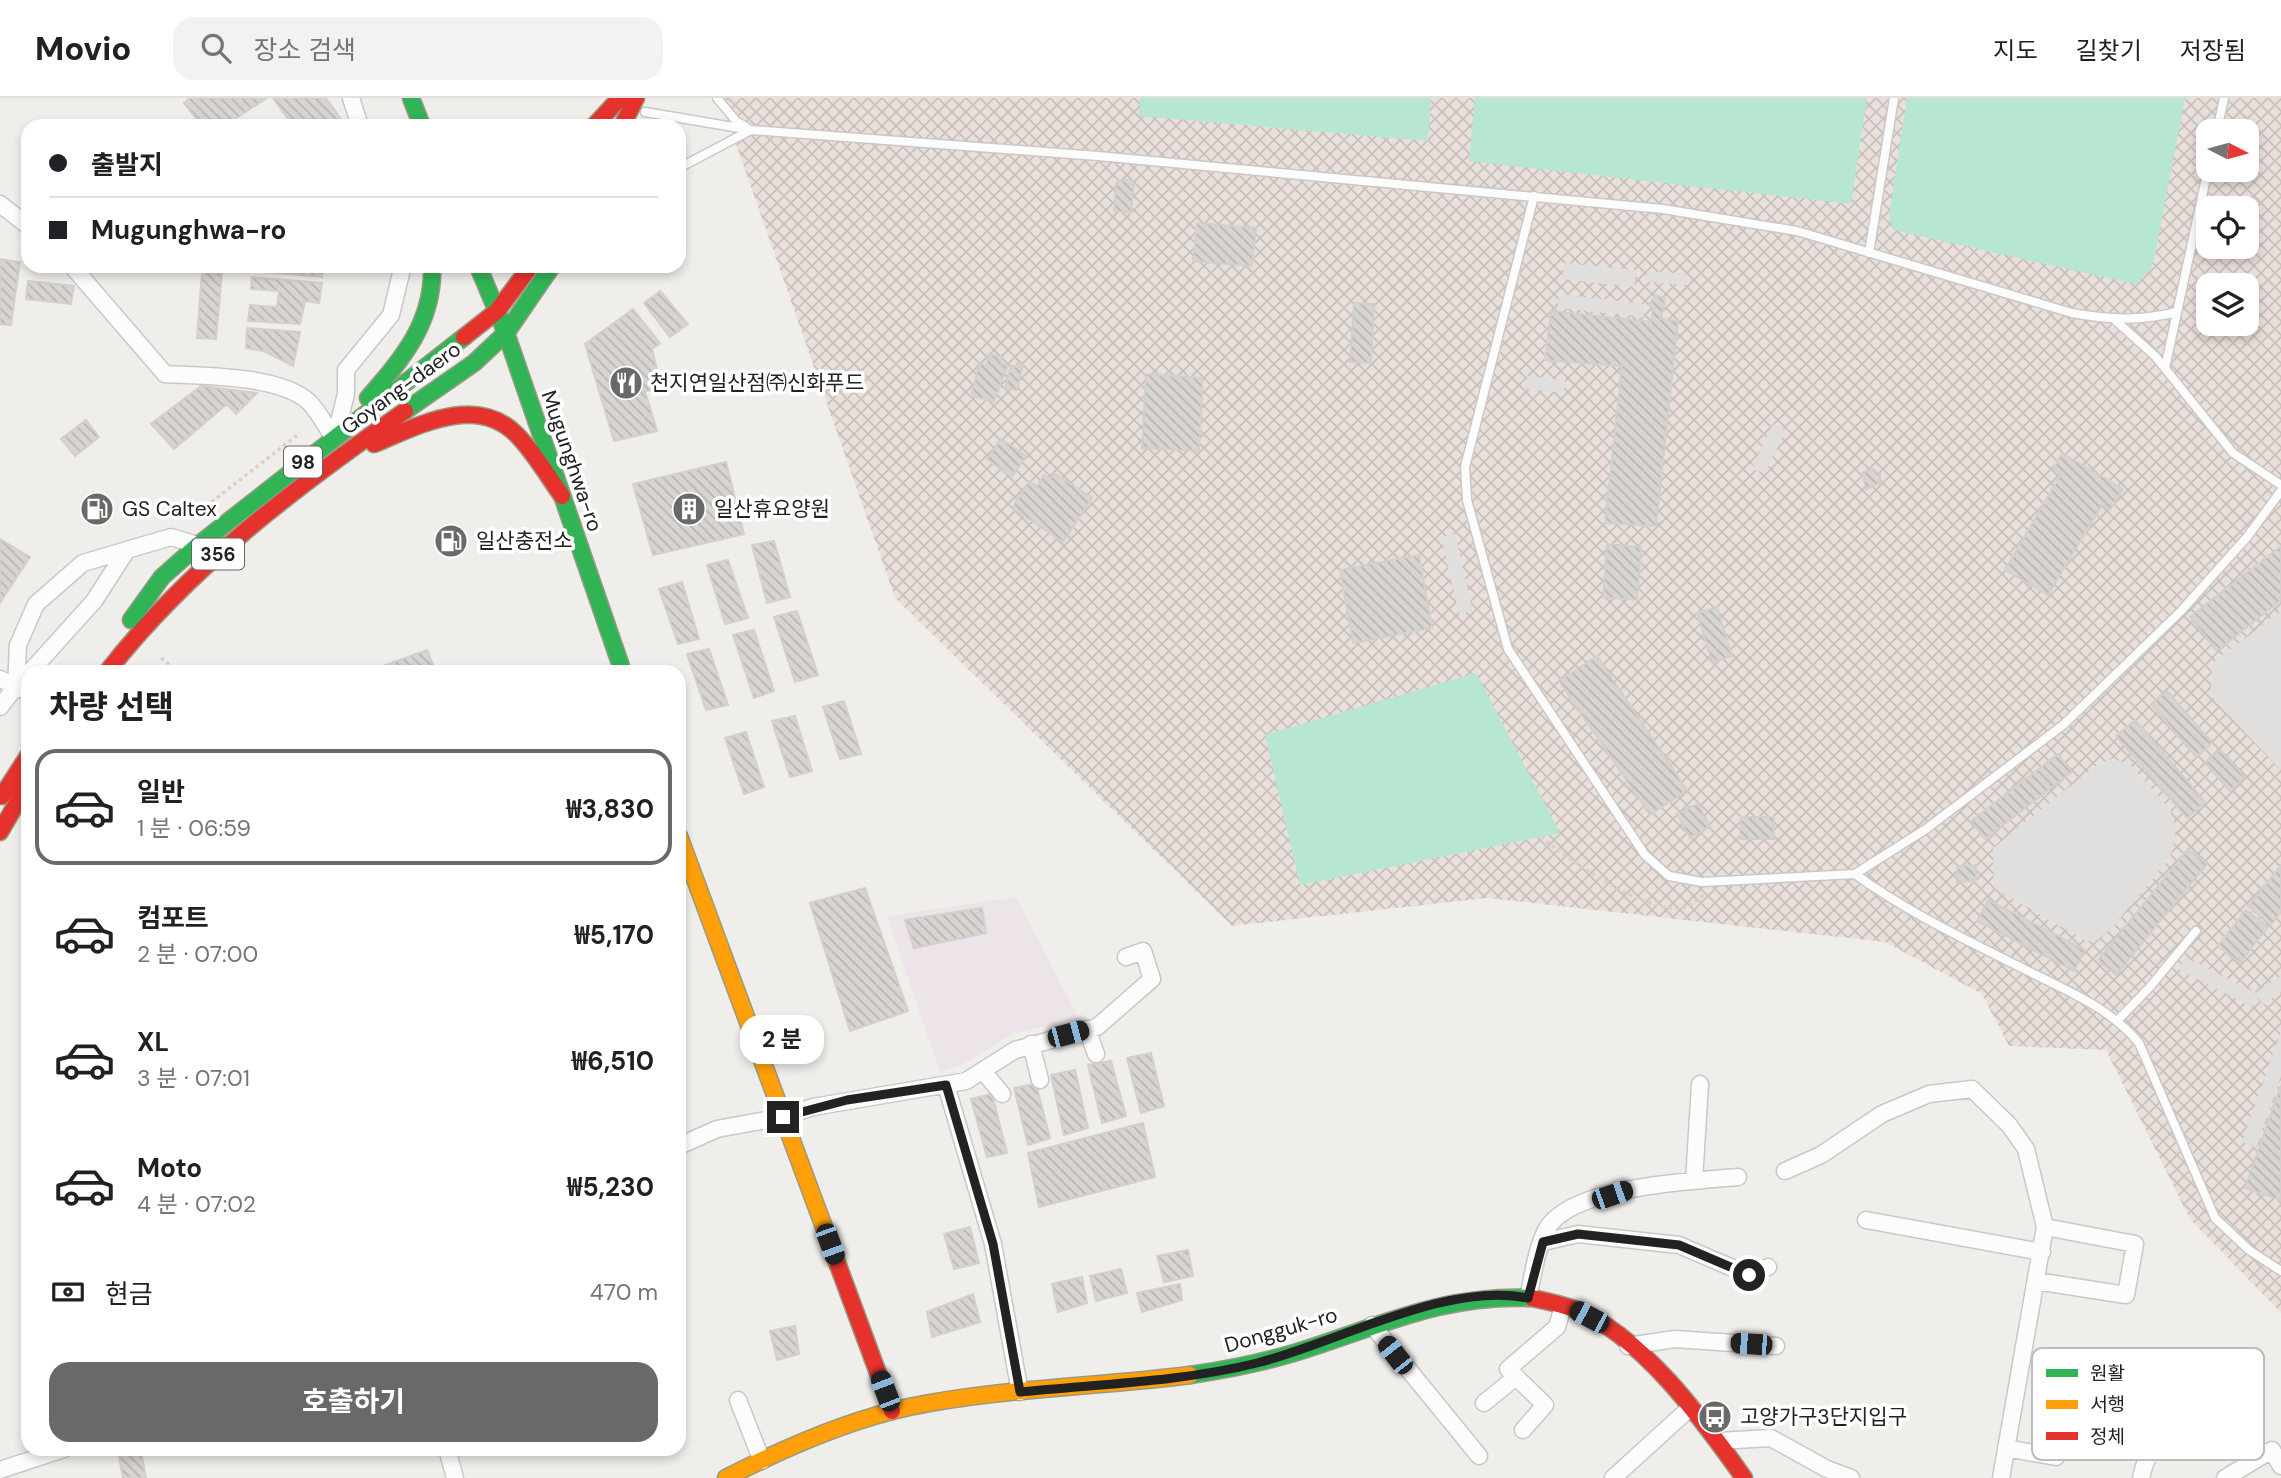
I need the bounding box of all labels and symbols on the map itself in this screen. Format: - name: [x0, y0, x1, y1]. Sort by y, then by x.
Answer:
- north arrow: [2196, 119, 2259, 182]
- street label: Goyang-daero: [336, 335, 466, 441]
- restaurant icon: 천지연일산점㈜신화푸드: [607, 364, 645, 402]
- place label: 천지연일산점㈜신화푸드: [650, 369, 864, 397]
- street label: Mugunghwa-ro: [535, 387, 609, 535]
- road number: 98: [284, 446, 322, 478]
- fuel station icon: GS Caltex: [78, 490, 116, 528]
- building icon: 일산휴요양원: [670, 490, 708, 528]
- place label: GS Caltex: [122, 495, 217, 523]
- place label: 일산휴요양원: [714, 495, 830, 523]
- fuel station icon: 일산충전소: [432, 522, 470, 560]
- place label: 일산충전소: [476, 527, 573, 555]
- road number: 356: [192, 538, 244, 569]
- callout: 2 분: [741, 1016, 825, 1065]
- car: [1045, 1018, 1092, 1050]
- route end: [767, 1101, 799, 1133]
- car: [1589, 1178, 1636, 1212]
- car: [813, 1221, 848, 1267]
- route start: [1733, 1259, 1765, 1291]
- car: [1566, 1298, 1613, 1336]
- street label: Dongguk-ro: [1221, 1301, 1341, 1359]
- car: [1374, 1332, 1417, 1378]
- car: [1730, 1332, 1773, 1356]
- legend: [2032, 1348, 2264, 1460]
- text: 원활: [2090, 1361, 2125, 1386]
- car: [868, 1368, 903, 1414]
- text: 서행: [2090, 1392, 2125, 1417]
- bus stop icon: 고양가구3단지입구: [1696, 1398, 1734, 1436]
- place label: 고양가구3단지입구: [1740, 1403, 1907, 1431]
- text: 정체: [2090, 1424, 2125, 1449]

